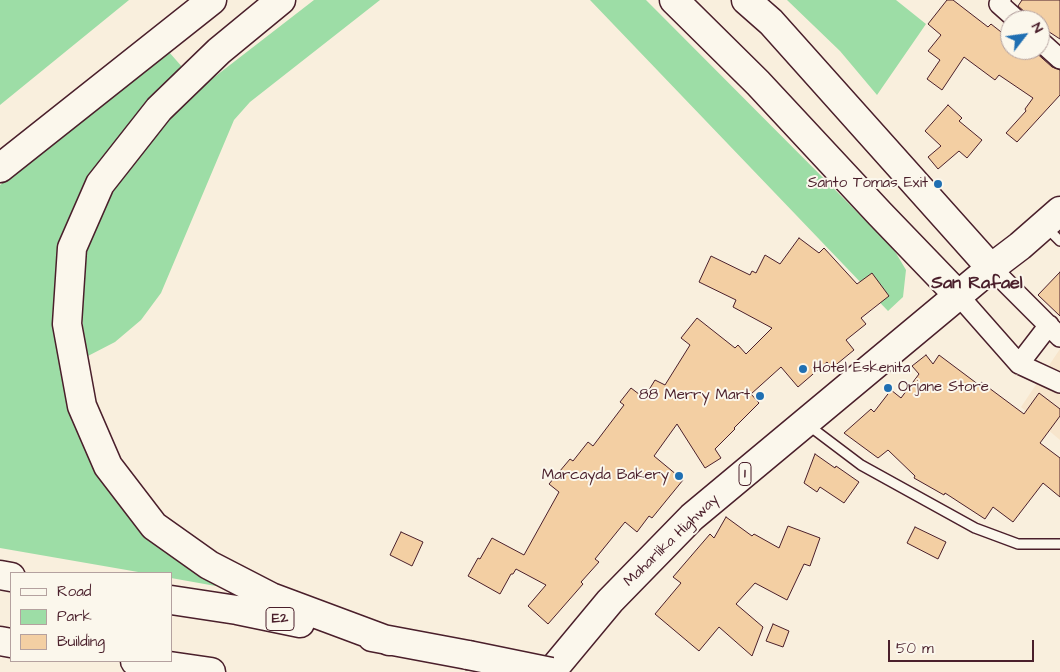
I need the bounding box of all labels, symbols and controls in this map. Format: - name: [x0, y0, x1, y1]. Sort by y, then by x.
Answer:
- north arrow: [1000, 10, 1050, 60]
- text: N: [1026, 19, 1048, 37]
- place label: Santo Tomas Exit: [808, 175, 928, 193]
- marker: Santo Tomas Exit: [932, 178, 944, 190]
- district label: San Rafael: [931, 273, 1023, 295]
- place label: Hotel Eskenita: [813, 360, 910, 378]
- marker: Hotel Eskenita: [797, 363, 809, 375]
- place label: Orjane Store: [898, 379, 989, 397]
- marker: Orjane Store: [882, 382, 894, 394]
- place label: 88 Merry Mart: [639, 387, 750, 405]
- marker: 88 Merry Mart: [754, 390, 766, 402]
- road number: 1: [739, 462, 751, 486]
- place label: Marcayda Bakery: [542, 467, 669, 485]
- marker: Marcayda Bakery: [673, 470, 685, 482]
- street label: Maharlika Highway: [621, 491, 723, 591]
- legend: [10, 572, 172, 662]
- text: Road: [57, 581, 91, 602]
- text: Park: [57, 606, 92, 627]
- road number: E2: [266, 608, 294, 630]
- scale bar: [890, 630, 1036, 662]
- text: Building: [57, 631, 105, 652]
- text: 50 m: [896, 638, 934, 659]

